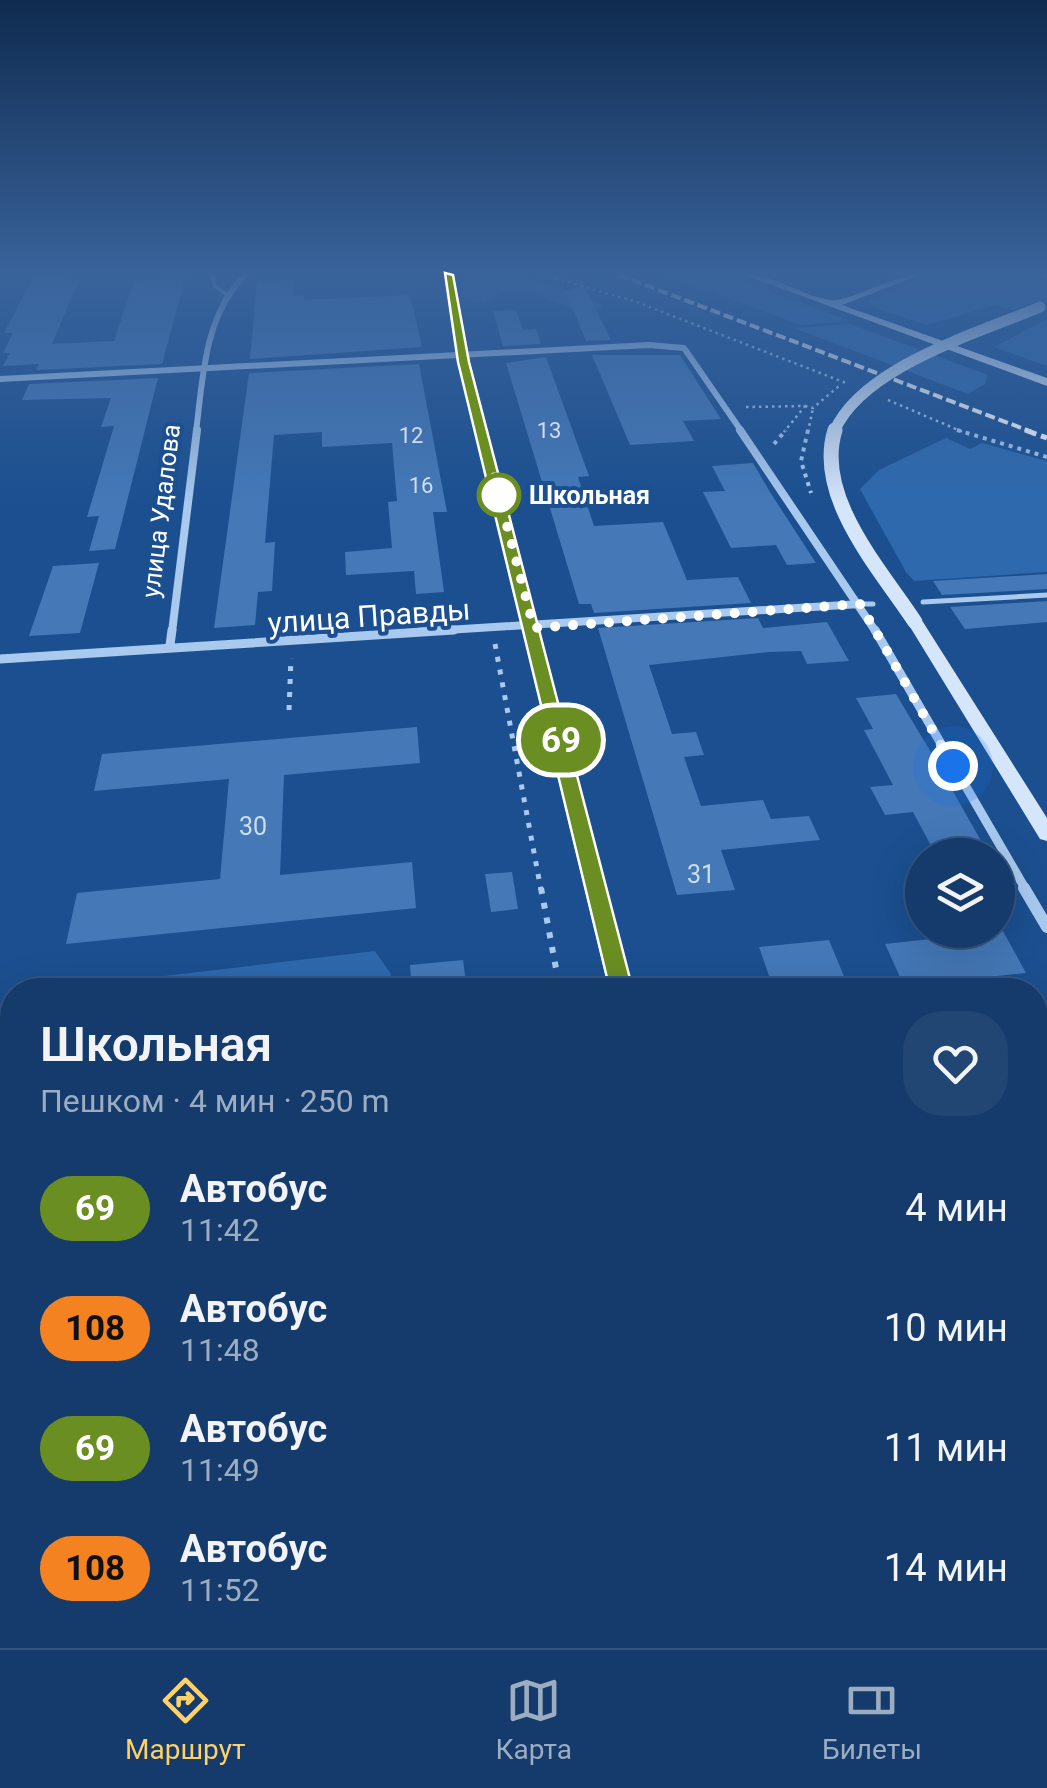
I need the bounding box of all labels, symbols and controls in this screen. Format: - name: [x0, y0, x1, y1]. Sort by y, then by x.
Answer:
- house number: 13: [537, 418, 561, 443]
- street label: улица Удалова: [136, 422, 186, 600]
- house number: 12: [399, 423, 423, 448]
- house number: 16: [409, 473, 433, 498]
- marker: Школьная: [478, 474, 520, 516]
- place label: Школьная: [529, 481, 650, 510]
- street label: улица Правды: [267, 591, 471, 641]
- line badge: 69: [516, 708, 606, 772]
- text: 69: [541, 720, 581, 761]
- your location: [928, 741, 978, 791]
- house number: 30: [239, 812, 267, 841]
- map controls: [905, 838, 1015, 948]
- button: layers: [905, 838, 1015, 948]
- house number: 31: [687, 860, 715, 889]
- button: heart: [903, 1011, 1008, 1116]
- text: Школьная: [40, 1016, 272, 1073]
- text: Пешком · 4 мин · 250 m: [40, 1082, 390, 1120]
- text: Автобус: [180, 1167, 327, 1211]
- text: 4 мин: [905, 1186, 1008, 1230]
- text: 69: [75, 1188, 115, 1229]
- text: 11:42: [180, 1211, 260, 1249]
- text: Автобус: [180, 1287, 327, 1331]
- text: 10 мин: [884, 1306, 1008, 1350]
- text: 108: [65, 1308, 125, 1349]
- text: 11:48: [180, 1331, 260, 1369]
- text: Автобус: [180, 1407, 327, 1451]
- text: 11 мин: [884, 1426, 1008, 1470]
- text: 69: [75, 1428, 115, 1469]
- text: 11:49: [180, 1451, 260, 1489]
- text: Автобус: [180, 1527, 327, 1571]
- text: 14 мин: [884, 1546, 1008, 1590]
- text: 108: [65, 1548, 125, 1589]
- text: 11:52: [180, 1571, 260, 1609]
- tab: Маршрут: [125, 1673, 245, 1766]
- tab: Карта: [496, 1673, 572, 1766]
- tab: Билеты: [822, 1673, 922, 1766]

